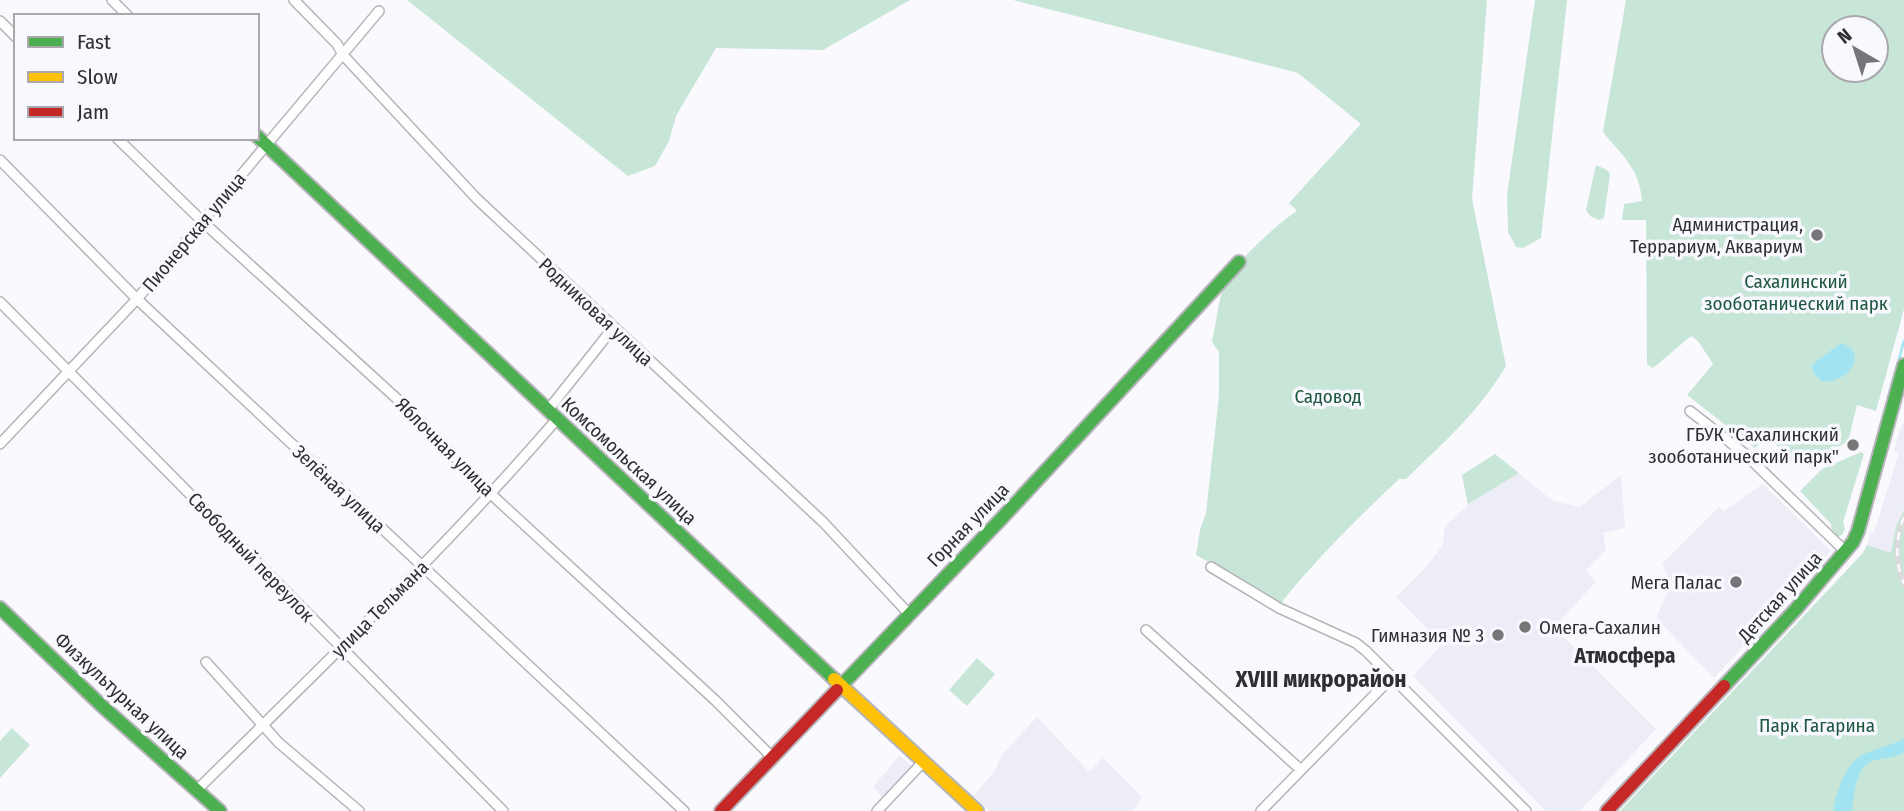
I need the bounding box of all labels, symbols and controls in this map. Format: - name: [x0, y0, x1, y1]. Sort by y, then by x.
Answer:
- legend: [14, 14, 259, 140]
- north arrow: [1820, 14, 1890, 84]
- text: N: [1833, 24, 1856, 49]
- text: Fast: [77, 29, 111, 55]
- text: Slow: [77, 64, 118, 90]
- text: Jam: [77, 99, 109, 125]
- street label: Пионерская улица: [137, 168, 251, 296]
- place label: Администрация, Террариум, Аквариум: [1630, 213, 1803, 258]
- marker: Администрация, Террариум, Аквариум: [1809, 227, 1825, 243]
- street label: Родниковая улица: [534, 253, 658, 371]
- park label: Сахалинский зооботанический парк: [1704, 270, 1888, 315]
- park label: Садовод: [1294, 385, 1362, 408]
- street label: Комсомольская улица: [557, 392, 701, 530]
- street label: Яблочная улица: [391, 393, 499, 501]
- place label: ГБУК "Сахалинский зооботанический парк": [1648, 423, 1839, 468]
- marker: ГБУК "Сахалинский зооботанический парк": [1845, 437, 1861, 453]
- street label: Зелёная улица: [288, 440, 390, 538]
- street label: Горная улица: [922, 478, 1014, 572]
- street label: Свободный переулок: [183, 487, 319, 627]
- street label: Детская улица: [1733, 547, 1827, 648]
- street label: улица Тельмана: [327, 556, 433, 662]
- place label: Мега Палас: [1631, 571, 1722, 594]
- marker: Мега Палас: [1728, 574, 1744, 590]
- place label: Омега-Сахалин: [1539, 616, 1661, 639]
- marker: Омега-Сахалин: [1517, 619, 1533, 635]
- place label: Гимназия № 3: [1371, 624, 1484, 647]
- marker: Гимназия № 3: [1490, 627, 1506, 643]
- street label: Физкультурная улица: [50, 628, 194, 764]
- district label: Атмосфера: [1574, 643, 1675, 669]
- district label: XVIII микрорайон: [1235, 665, 1406, 693]
- park label: Парк Гагарина: [1759, 714, 1875, 737]

